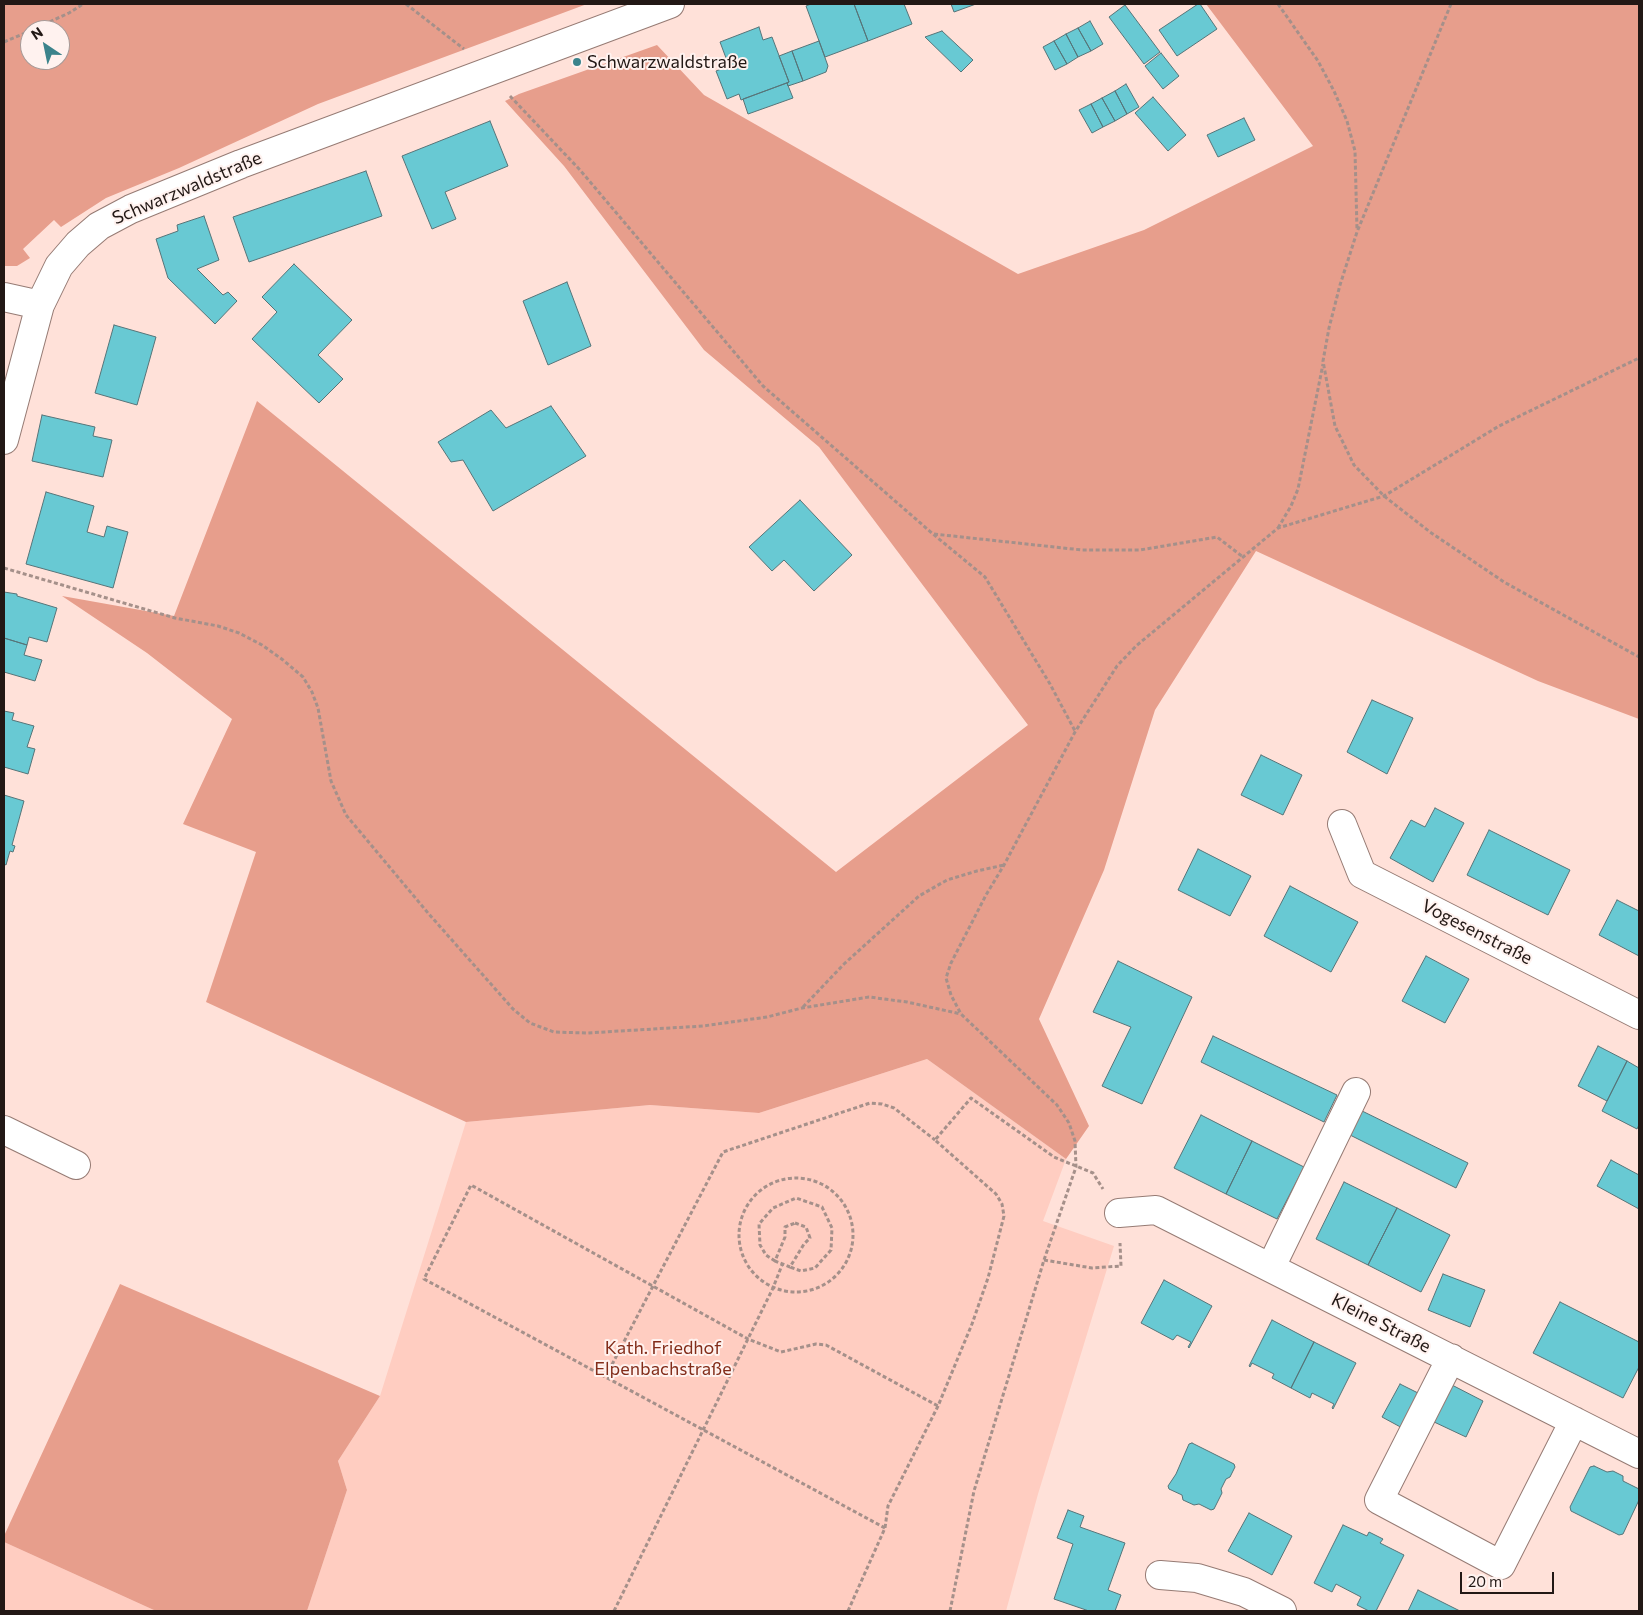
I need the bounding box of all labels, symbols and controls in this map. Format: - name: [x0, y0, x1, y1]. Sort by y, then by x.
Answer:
- north arrow: [20, 20, 70, 70]
- text: N: [28, 23, 46, 43]
- place label: Schwarzwaldstraße: [587, 51, 747, 73]
- marker: Schwarzwaldstraße: [571, 56, 583, 68]
- street label: Schwarzwaldstraße: [109, 147, 265, 229]
- street label: Vogesenstraße: [1418, 895, 1536, 969]
- street label: Kleine Straße: [1328, 1289, 1434, 1357]
- park label: Kath. Friedhof Elpenbachstraße: [594, 1337, 732, 1380]
- scale bar: [1463, 1562, 1557, 1594]
- text: 20 m: [1468, 1572, 1502, 1590]

